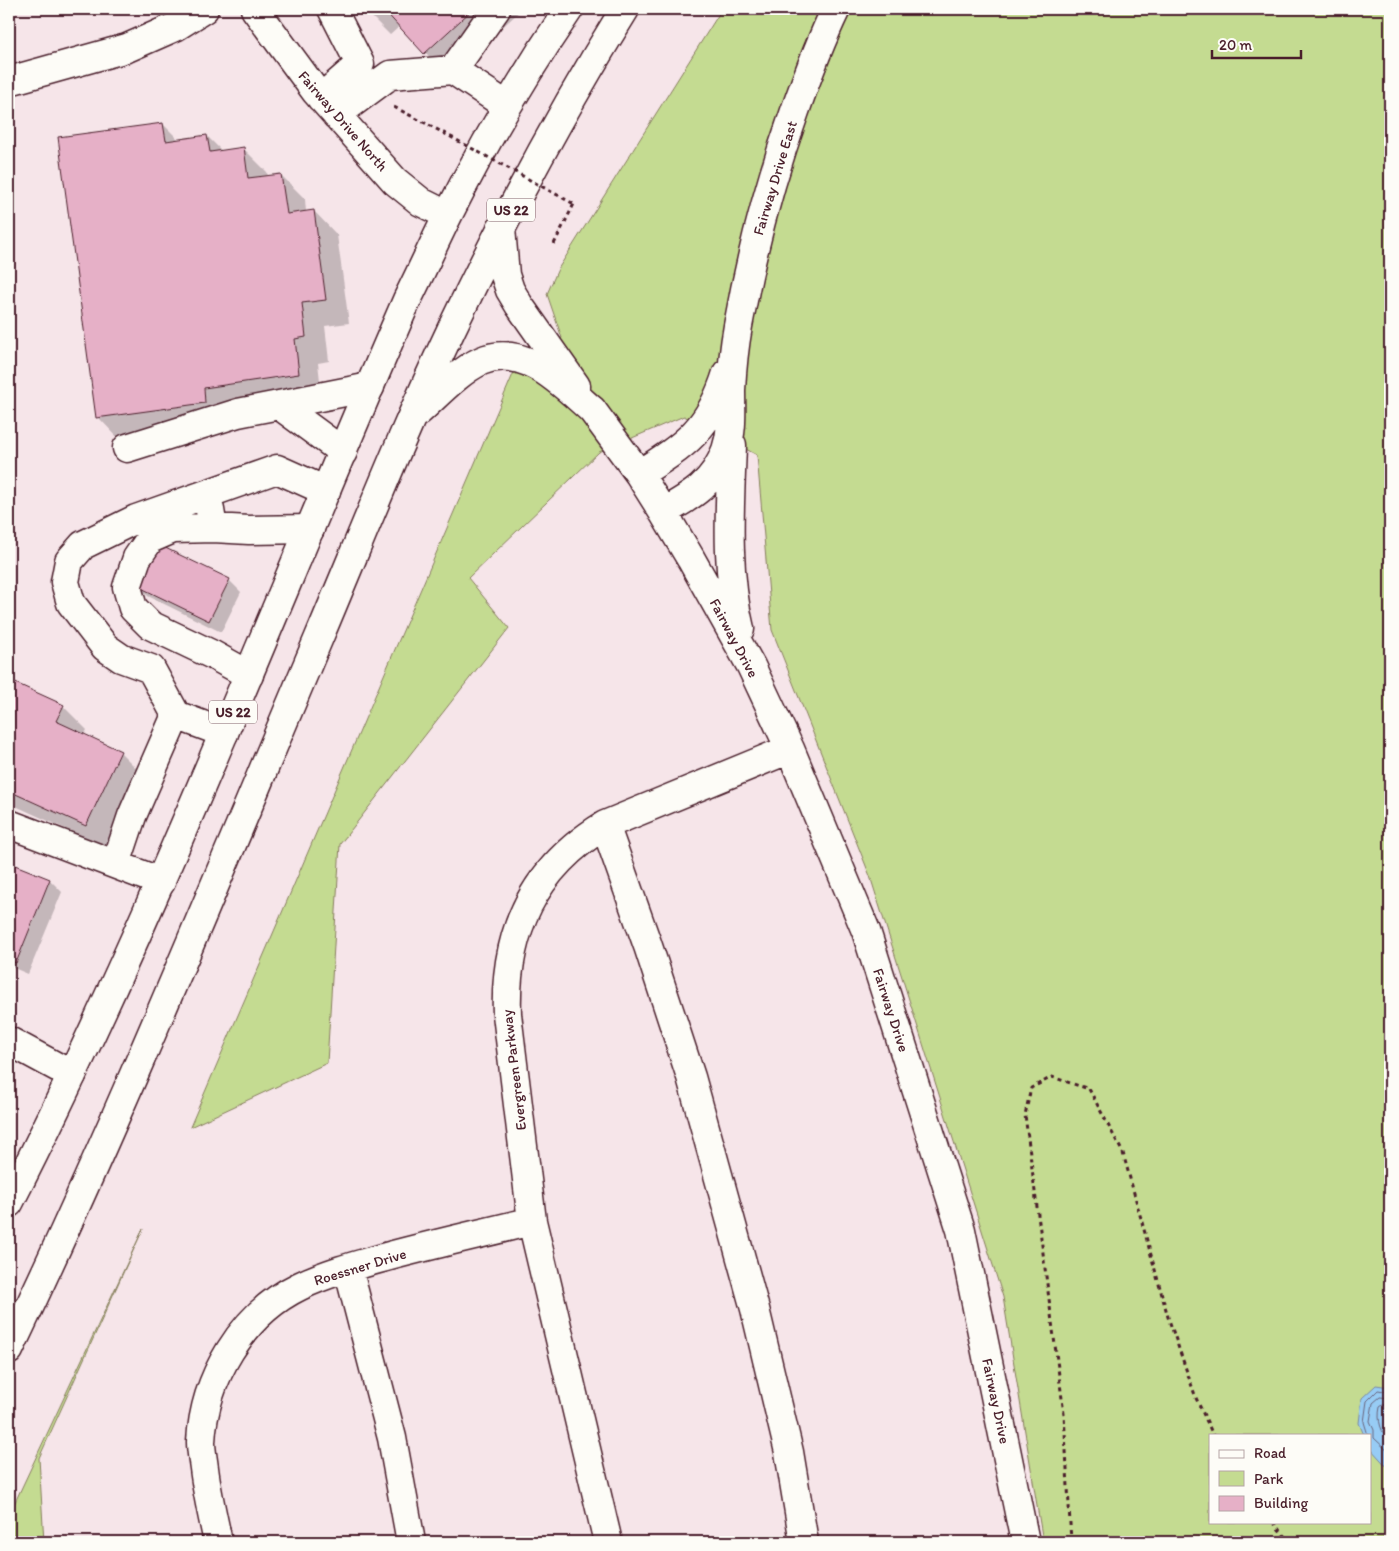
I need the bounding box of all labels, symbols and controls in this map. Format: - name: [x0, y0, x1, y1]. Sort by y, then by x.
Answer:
- scale bar: [1212, 28, 1300, 60]
- text: 20 m: [1219, 36, 1253, 54]
- street label: Fairway Drive North: [294, 67, 392, 175]
- street label: Fairway Drive East: [749, 118, 801, 237]
- road number: US 22: [487, 198, 535, 222]
- street label: Fairway Drive: [706, 595, 762, 681]
- road number: US 22: [209, 700, 257, 724]
- street label: Fairway Drive: [869, 966, 913, 1054]
- street label: Evergreen Parkway: [498, 1009, 530, 1131]
- street label: Roessner Drive: [312, 1244, 408, 1290]
- street label: Fairway Drive: [978, 1357, 1014, 1445]
- legend: [1209, 1434, 1372, 1524]
- text: Road: [1254, 1444, 1287, 1462]
- text: Park: [1254, 1470, 1284, 1488]
- text: Building: [1254, 1494, 1308, 1512]

